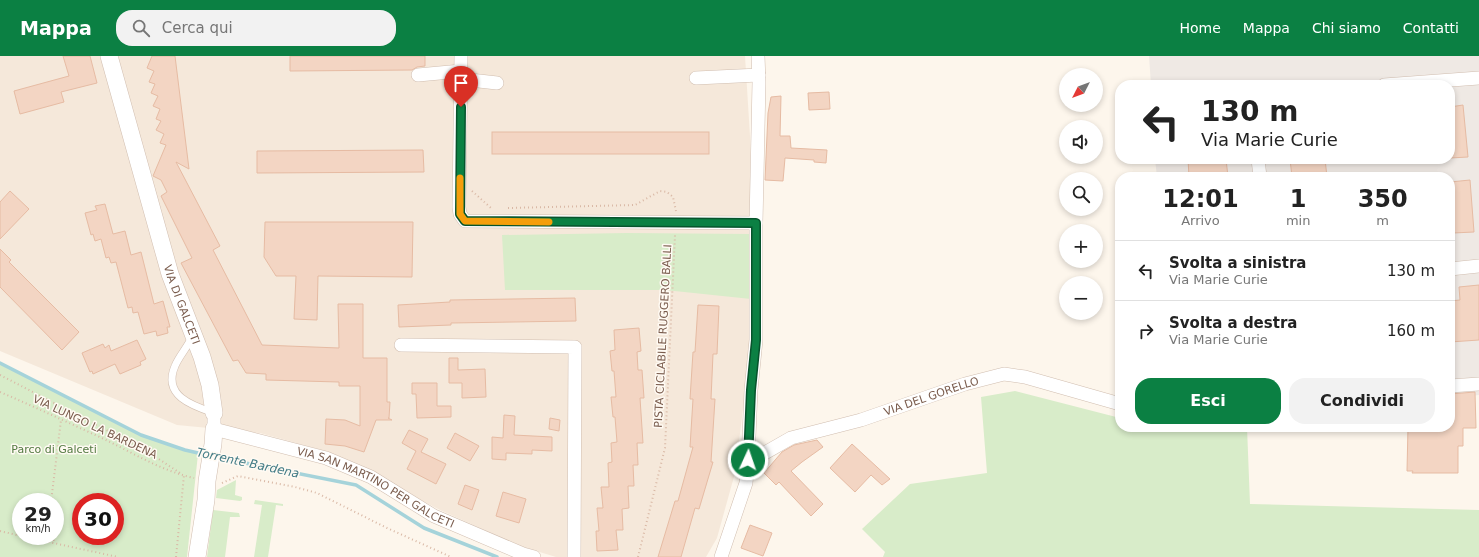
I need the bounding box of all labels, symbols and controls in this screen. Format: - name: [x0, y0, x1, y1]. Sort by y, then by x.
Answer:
- search box: [116, 10, 396, 46]
- text: Mappa: [20, 17, 92, 39]
- icon: search: [130, 17, 152, 39]
- text: Cerca qui: [162, 19, 233, 37]
- text: Home: [1180, 20, 1221, 36]
- text: Mappa: [1243, 20, 1290, 36]
- text: Chi siamo: [1312, 20, 1381, 36]
- text: Contatti: [1403, 20, 1459, 36]
- pin: [444, 66, 478, 107]
- north arrow: [1059, 68, 1103, 112]
- map controls: [1059, 68, 1103, 320]
- icon: arrive: [450, 72, 472, 94]
- text: 130 m: [1201, 95, 1298, 128]
- icon: left: [1135, 96, 1187, 148]
- button: sound: [1059, 120, 1103, 164]
- text: Via Marie Curie: [1201, 129, 1338, 150]
- button: search: [1059, 172, 1103, 216]
- text: 12:01: [1162, 185, 1239, 213]
- text: 1: [1290, 185, 1306, 213]
- text: 350: [1358, 185, 1408, 213]
- text: Arrivo: [1181, 213, 1220, 228]
- text: min: [1286, 213, 1310, 228]
- text: m: [1376, 213, 1389, 228]
- button: +: [1059, 224, 1103, 268]
- street label: PISTA CICLABILE RUGGERO BALLI: [652, 244, 674, 428]
- text: Svolta a sinistra: [1169, 254, 1306, 272]
- icon: left: [1135, 260, 1157, 282]
- text: 130 m: [1387, 262, 1435, 280]
- street label: VIA DI GALCETI: [161, 263, 203, 346]
- text: Via Marie Curie: [1169, 272, 1268, 287]
- button: −: [1059, 276, 1103, 320]
- text: Svolta a destra: [1169, 314, 1297, 332]
- icon: right: [1135, 320, 1157, 342]
- text: 160 m: [1387, 322, 1435, 340]
- text: Via Marie Curie: [1169, 332, 1268, 347]
- street label: VIA DEL GORELLO: [882, 374, 980, 418]
- button: Esci: [1135, 378, 1281, 424]
- button: Condividi: [1289, 378, 1435, 424]
- street label: VIA LUNGO LA BARDENA: [31, 392, 160, 462]
- position arrow: [727, 439, 769, 481]
- park label: Parco di Galceti: [11, 443, 97, 456]
- street label: VIA SAN MARTINO PER GALCETI: [296, 444, 456, 530]
- water label: Torrente Bardena: [195, 445, 301, 481]
- speed limit sign: 30: [72, 493, 124, 545]
- text: 29: [24, 502, 52, 526]
- text: km/h: [25, 523, 51, 534]

